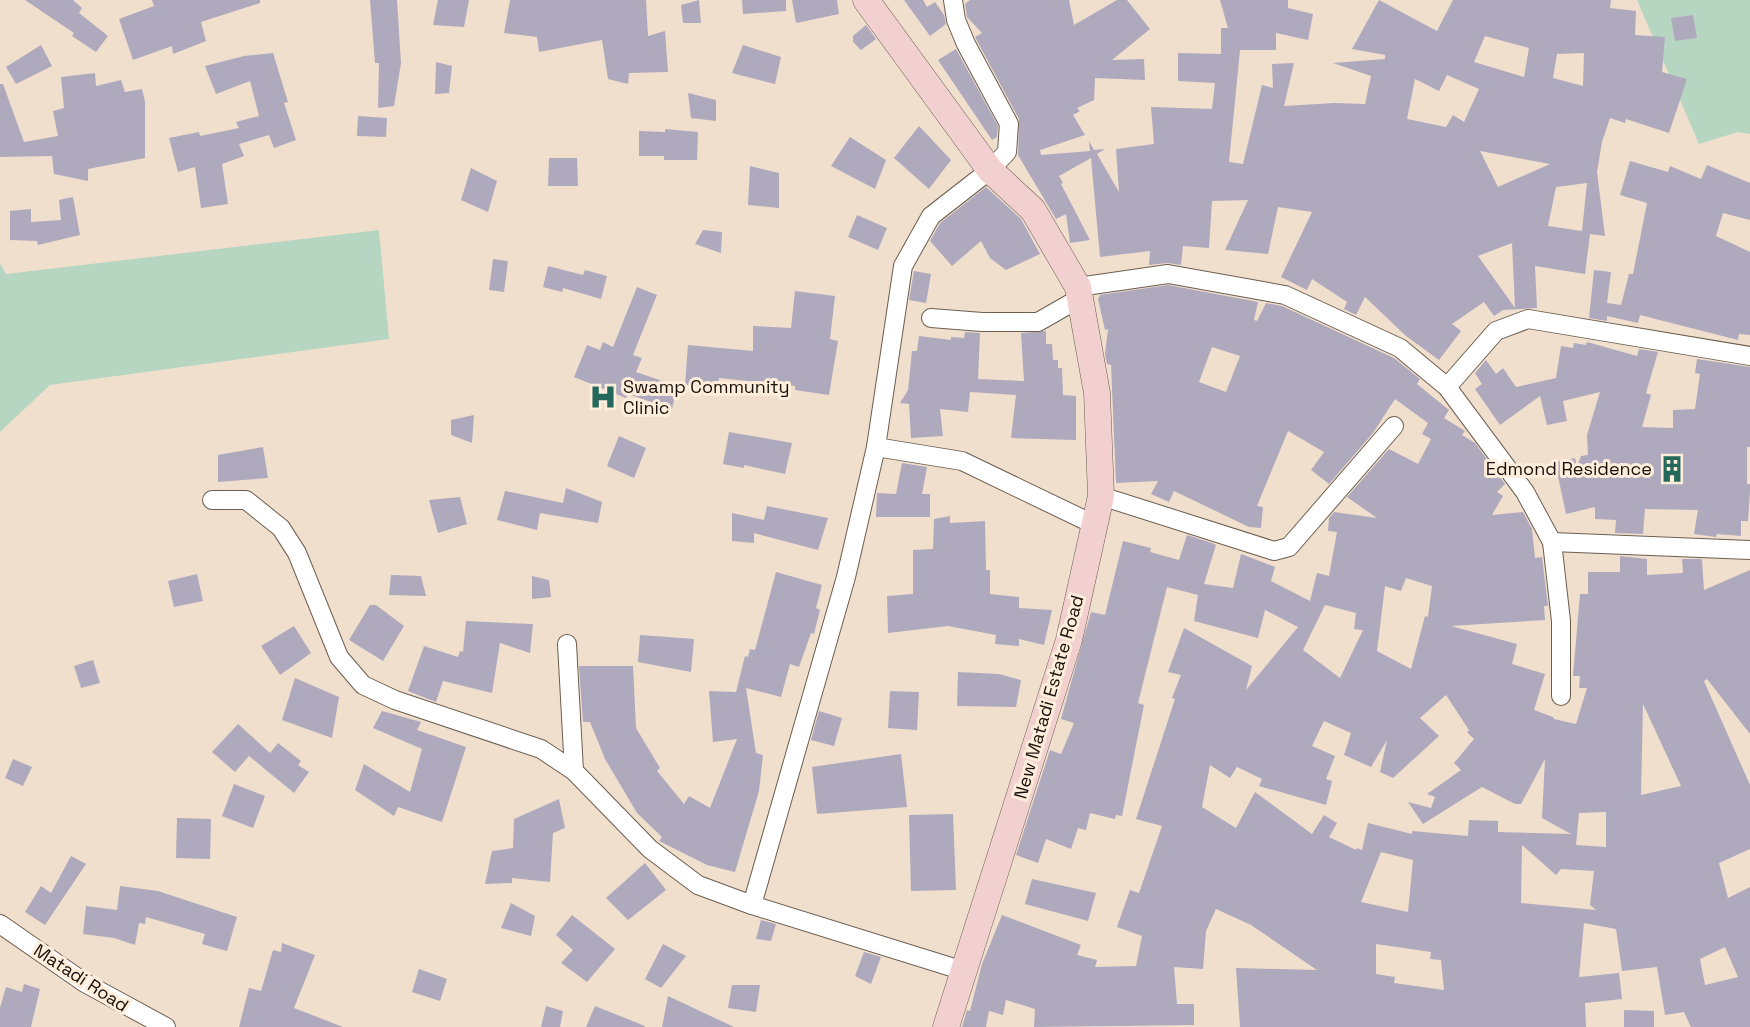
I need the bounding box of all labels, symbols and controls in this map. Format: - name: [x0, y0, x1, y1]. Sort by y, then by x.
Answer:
- place label: Swamp Community Clinic: [623, 375, 790, 419]
- hospital icon: Swamp Community Clinic: [588, 382, 618, 412]
- building icon: Edmond Residence: [1657, 454, 1687, 484]
- place label: Edmond Residence: [1486, 457, 1652, 480]
- street label: New Matadi Estate Road: [1008, 592, 1089, 801]
- street label: Matadi Road: [30, 938, 133, 1017]

